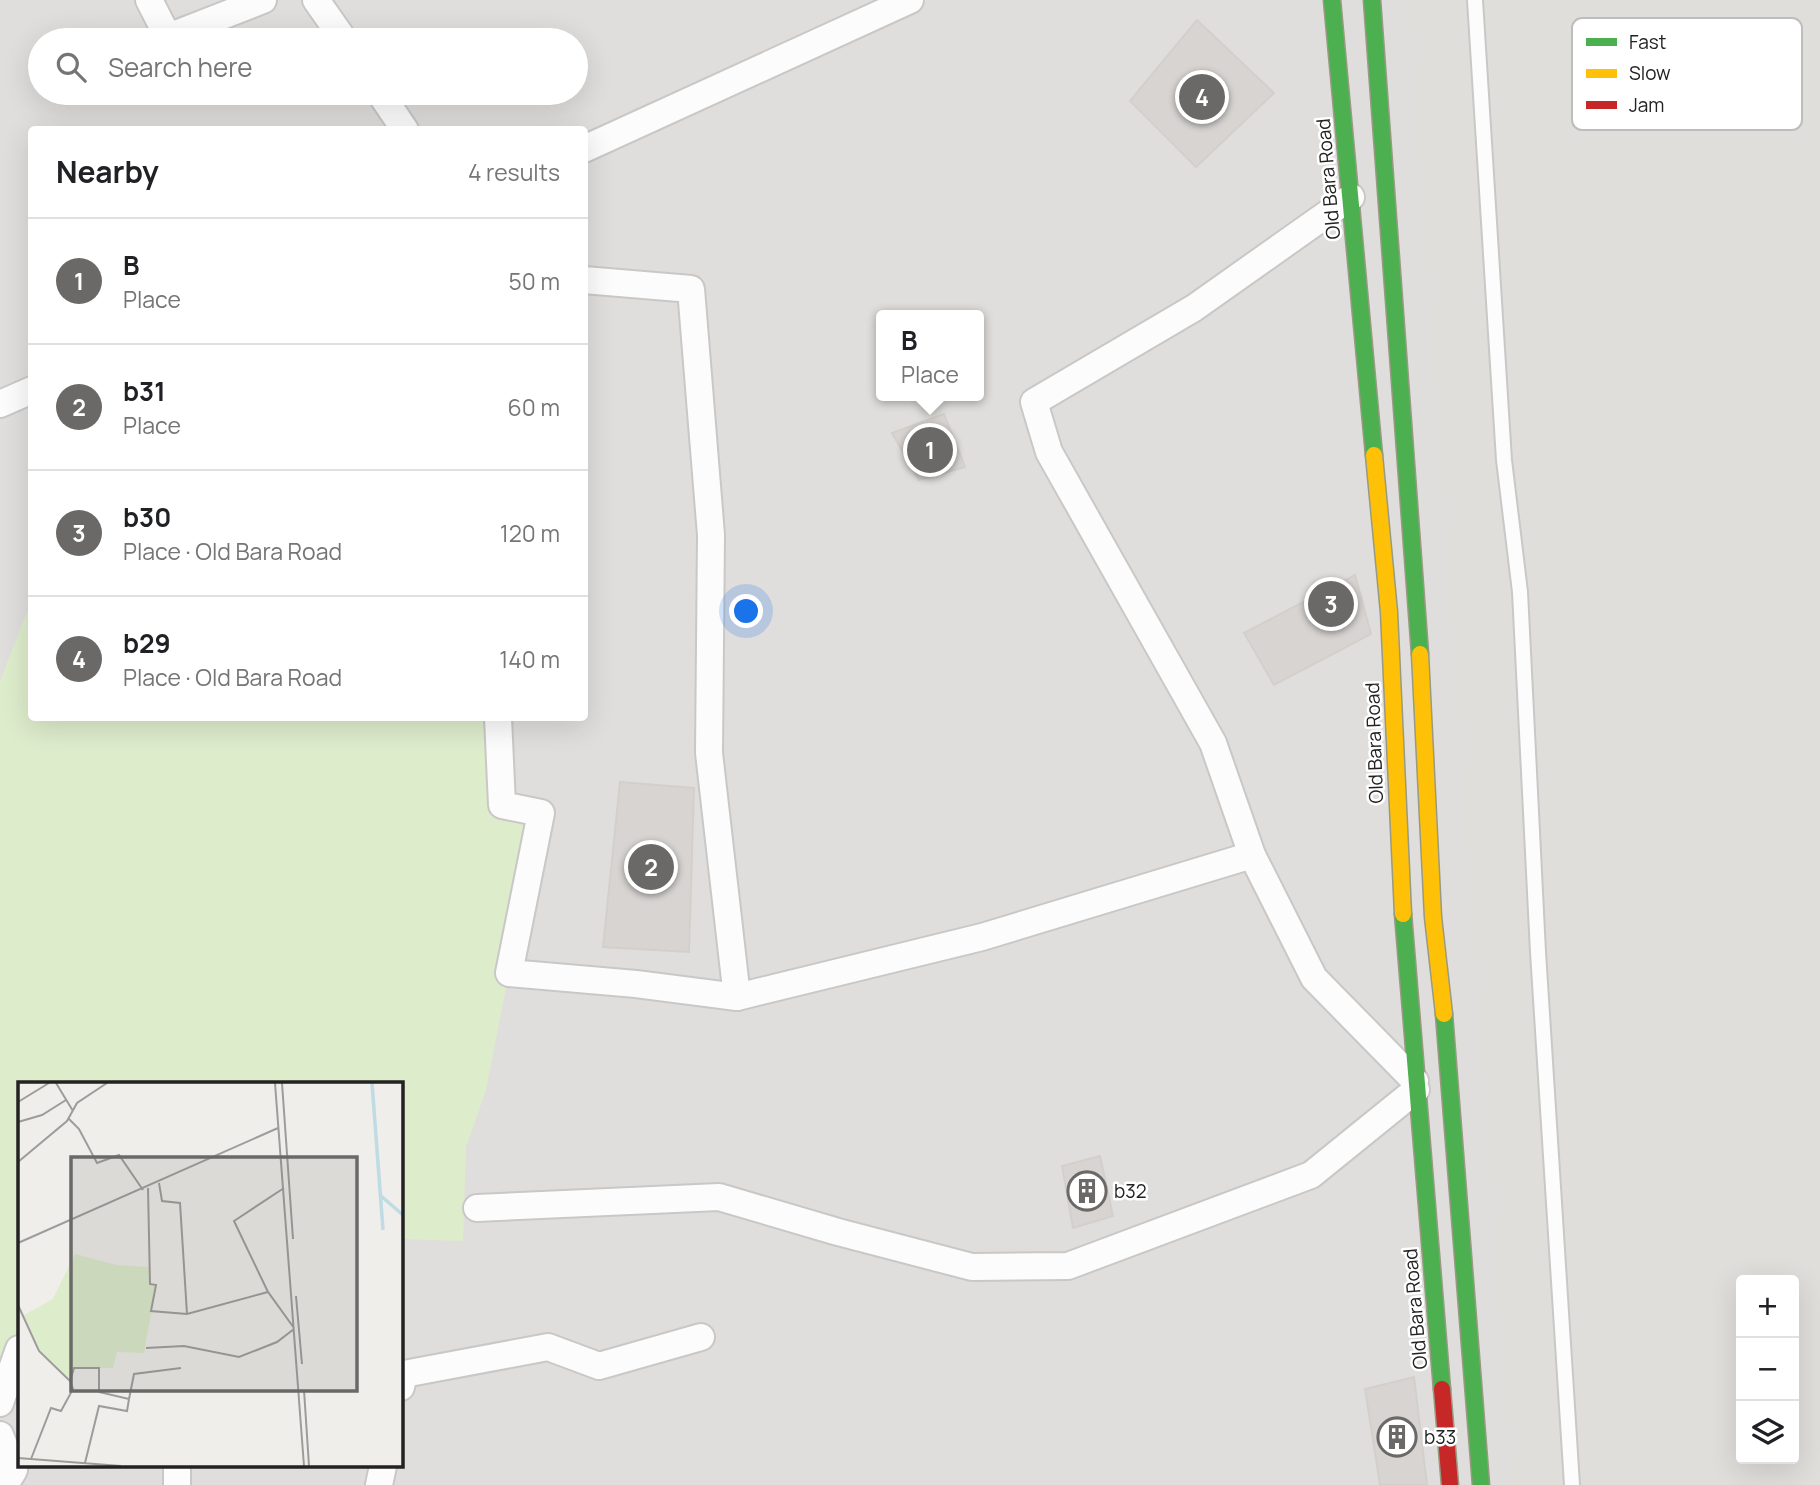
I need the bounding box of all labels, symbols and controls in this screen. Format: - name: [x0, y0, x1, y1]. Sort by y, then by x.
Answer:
- legend: [1572, 18, 1802, 130]
- search box: [28, 28, 588, 105]
- text: Fast: [1629, 29, 1666, 55]
- icon: search: [52, 48, 90, 86]
- text: Search here: [108, 49, 253, 85]
- text: Slow: [1629, 60, 1671, 86]
- pin: 4: [1179, 71, 1225, 123]
- text: Jam: [1629, 92, 1664, 118]
- street label: Old Bara Road: [1310, 117, 1346, 241]
- text: Nearby: [56, 151, 159, 192]
- text: 4 results: [468, 156, 560, 188]
- text: B: [123, 247, 139, 283]
- text: 1: [74, 265, 84, 297]
- text: 50 m: [509, 265, 560, 297]
- text: Place: [123, 283, 181, 315]
- popup: [876, 310, 984, 401]
- text: B: [901, 322, 917, 358]
- text: Place: [901, 358, 959, 390]
- text: b31: [123, 373, 166, 409]
- text: 2: [72, 391, 86, 423]
- text: 60 m: [508, 391, 560, 423]
- text: Place: [123, 409, 181, 441]
- pin: 1: [907, 424, 953, 476]
- text: b30: [123, 499, 171, 535]
- text: 3: [72, 517, 86, 549]
- text: 120 m: [500, 517, 560, 549]
- text: Place · Old Bara Road: [123, 535, 342, 567]
- pin: 3: [1308, 578, 1354, 630]
- your location: [729, 594, 763, 628]
- text: b29: [123, 625, 171, 661]
- text: 4: [72, 643, 86, 675]
- text: 140 m: [499, 643, 560, 675]
- text: Place · Old Bara Road: [123, 661, 342, 693]
- street label: Old Bara Road: [1359, 682, 1389, 804]
- pin: 2: [628, 841, 674, 893]
- inset map: [18, 1082, 402, 1468]
- building icon: b32: [1066, 1170, 1108, 1212]
- place label: b32: [1114, 1178, 1147, 1204]
- street label: Old Bara Road: [1397, 1247, 1433, 1371]
- map controls: [1736, 1275, 1799, 1464]
- button: +: [1736, 1275, 1799, 1338]
- button: −: [1736, 1338, 1799, 1401]
- button: layers: [1736, 1401, 1799, 1464]
- building icon: b33: [1376, 1416, 1418, 1458]
- place label: b33: [1424, 1424, 1456, 1450]

